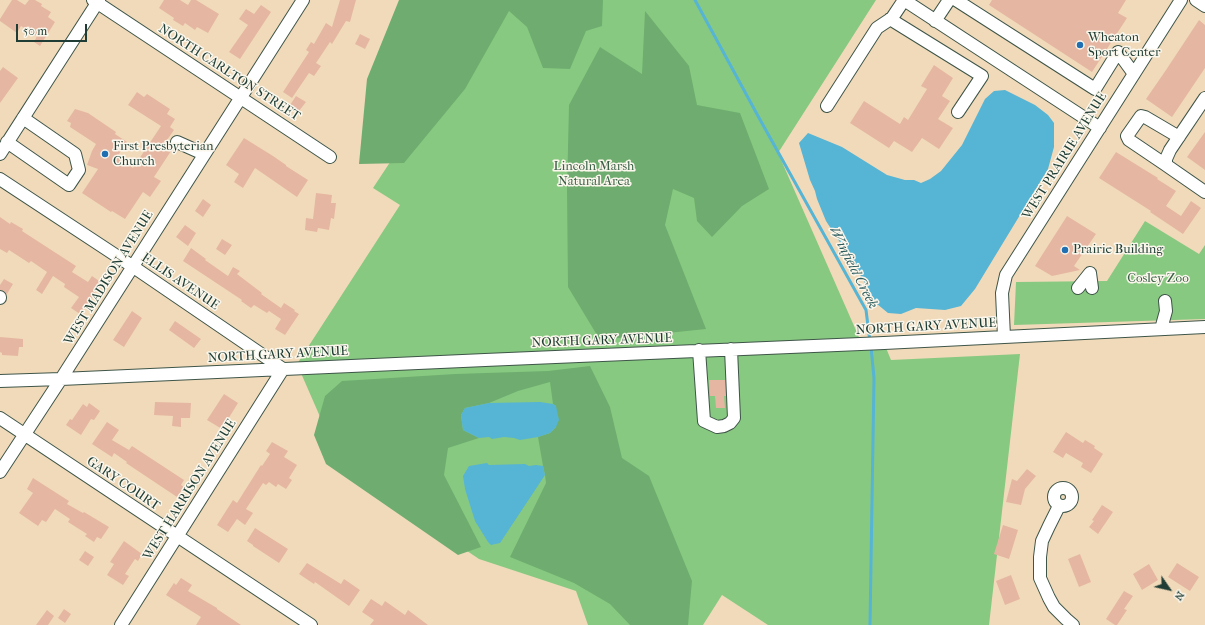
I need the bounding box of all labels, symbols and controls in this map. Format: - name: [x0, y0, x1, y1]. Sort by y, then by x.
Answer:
- scale bar: [18, 16, 89, 42]
- street label: NORTH CARLTON STREET: [155, 21, 303, 125]
- text: 50 m: [23, 24, 47, 38]
- place label: Wheaton Sport Center: [1088, 30, 1161, 61]
- marker: Wheaton Sport Center: [1075, 40, 1085, 50]
- street label: WEST PRAIRIE AVENUE: [1019, 90, 1111, 222]
- place label: First Presbyterian Church: [113, 139, 213, 170]
- marker: First Presbyterian Church: [100, 149, 110, 159]
- park label: Lincoln Marsh Natural Area: [554, 159, 634, 190]
- street label: WEST MADISON AVENUE: [61, 208, 157, 348]
- water label: Winfield Creek: [825, 224, 881, 312]
- place label: Prairie Building: [1073, 242, 1163, 258]
- marker: Prairie Building: [1060, 245, 1070, 255]
- street label: ELLIS AVENUE: [138, 250, 222, 314]
- park label: Cosley Zoo: [1127, 271, 1189, 287]
- street label: NORTH GARY AVENUE: [855, 316, 997, 338]
- street label: NORTH GARY AVENUE: [531, 331, 673, 351]
- street label: NORTH GARY AVENUE: [207, 344, 349, 366]
- street label: WEST HARRISON AVENUE: [140, 417, 240, 563]
- street label: GARY COURT: [84, 454, 162, 514]
- north arrow: [1149, 569, 1189, 609]
- text: N: [1172, 589, 1187, 603]

